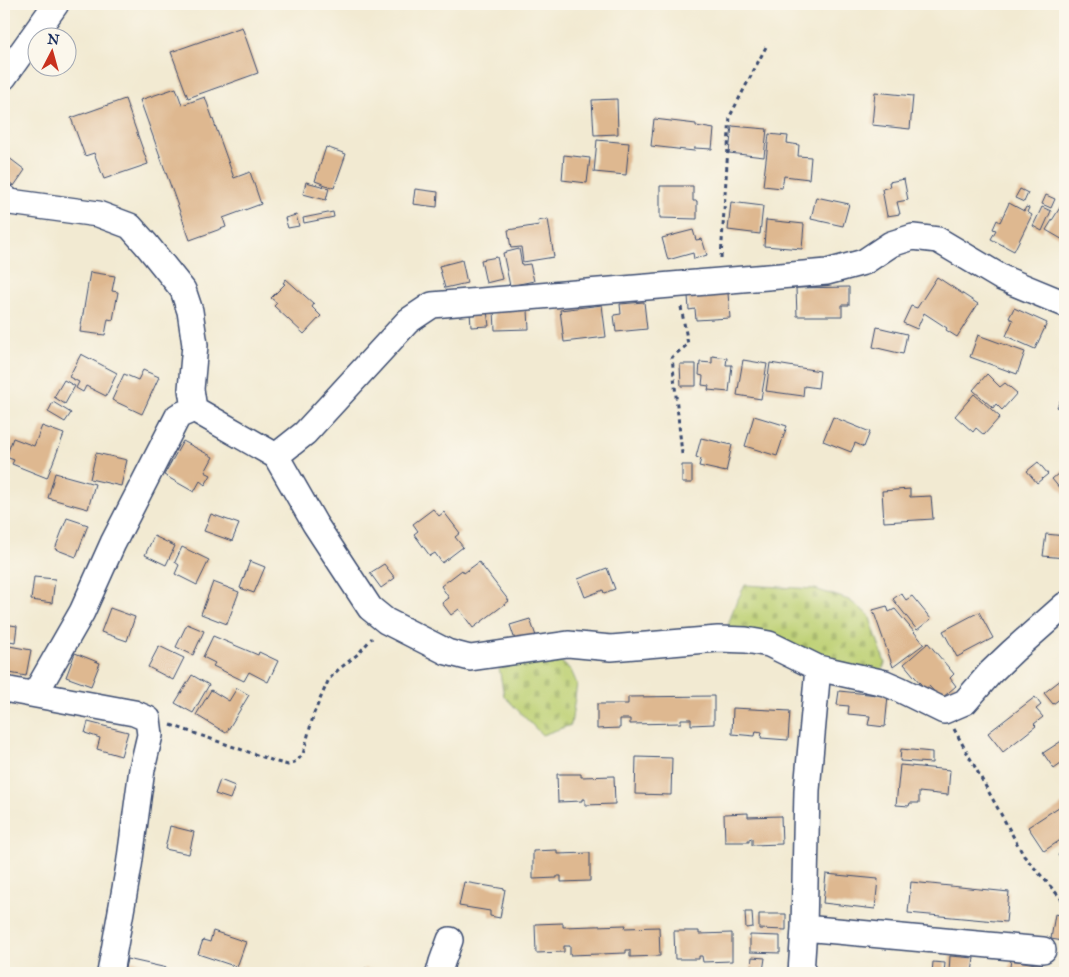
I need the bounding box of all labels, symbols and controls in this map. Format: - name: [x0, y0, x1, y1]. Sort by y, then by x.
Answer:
- north arrow: [28, 28, 78, 78]
- text: N: [47, 30, 60, 49]

